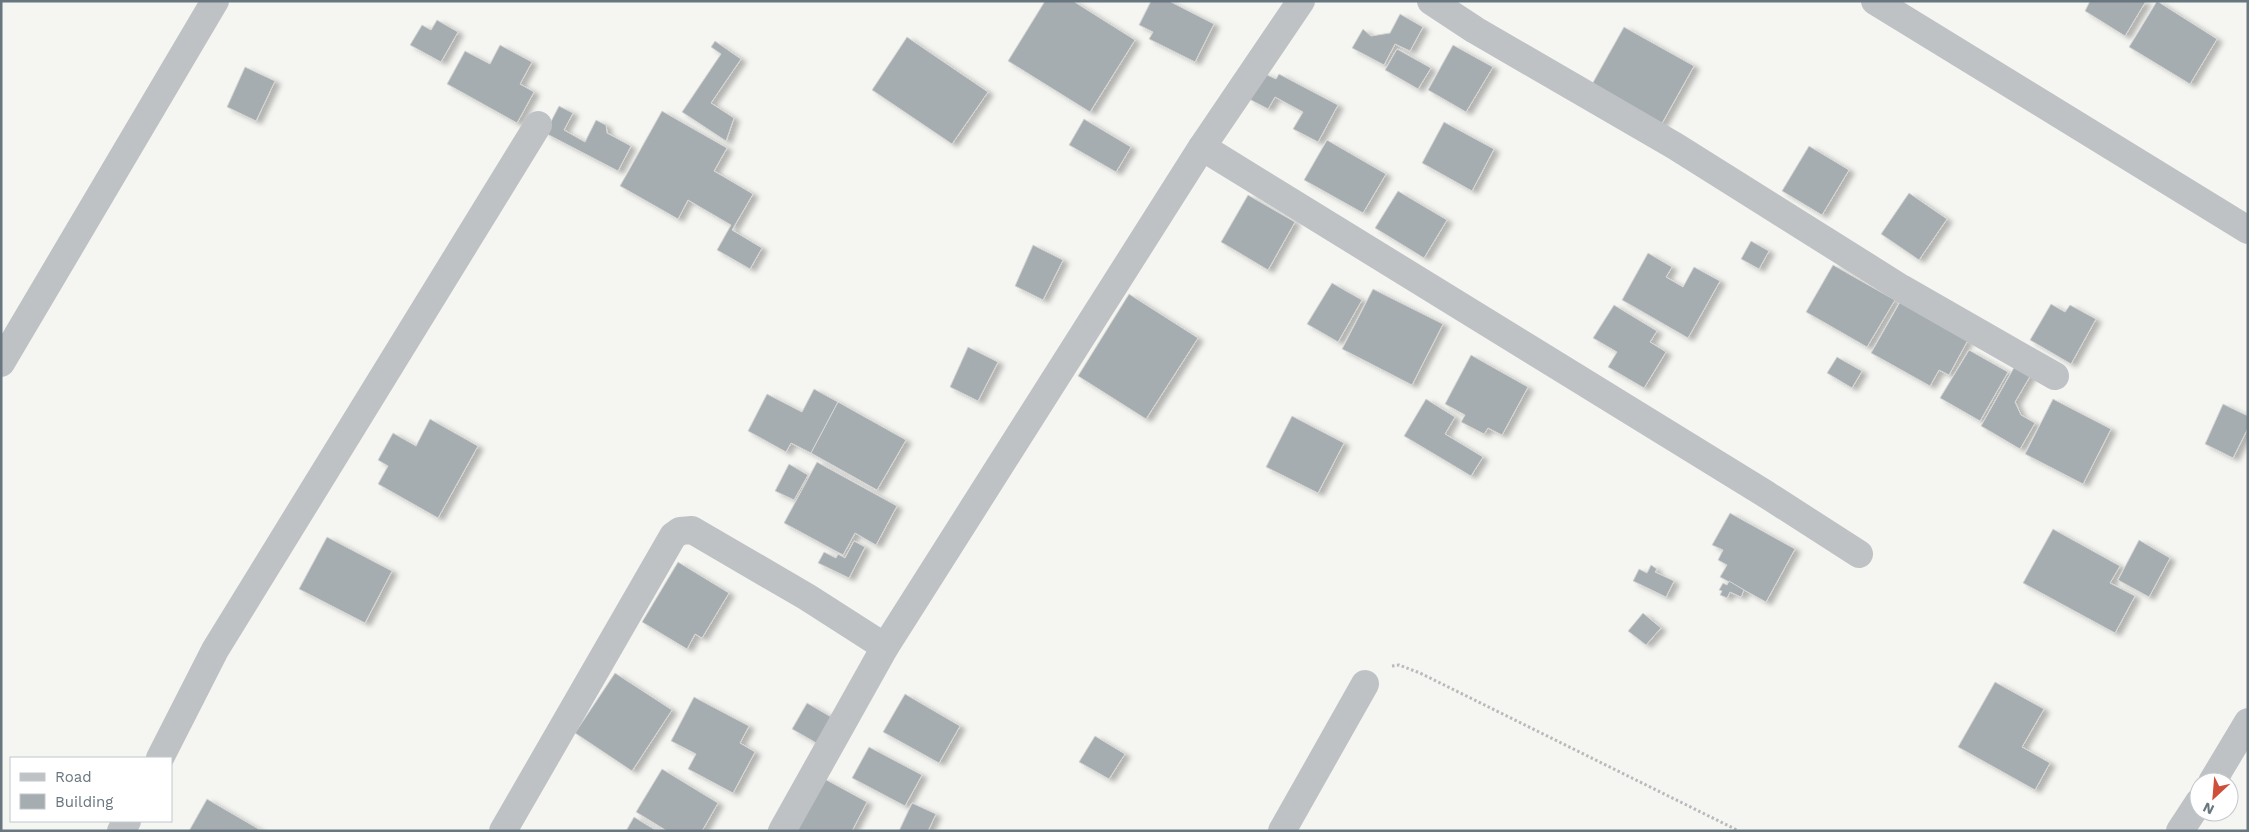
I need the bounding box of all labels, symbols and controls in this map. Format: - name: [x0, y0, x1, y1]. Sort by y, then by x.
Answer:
- legend: [10, 757, 172, 822]
- text: Road: [55, 768, 92, 786]
- north arrow: [2189, 772, 2239, 822]
- text: Building: [55, 793, 113, 811]
- text: N: [2200, 799, 2216, 818]

